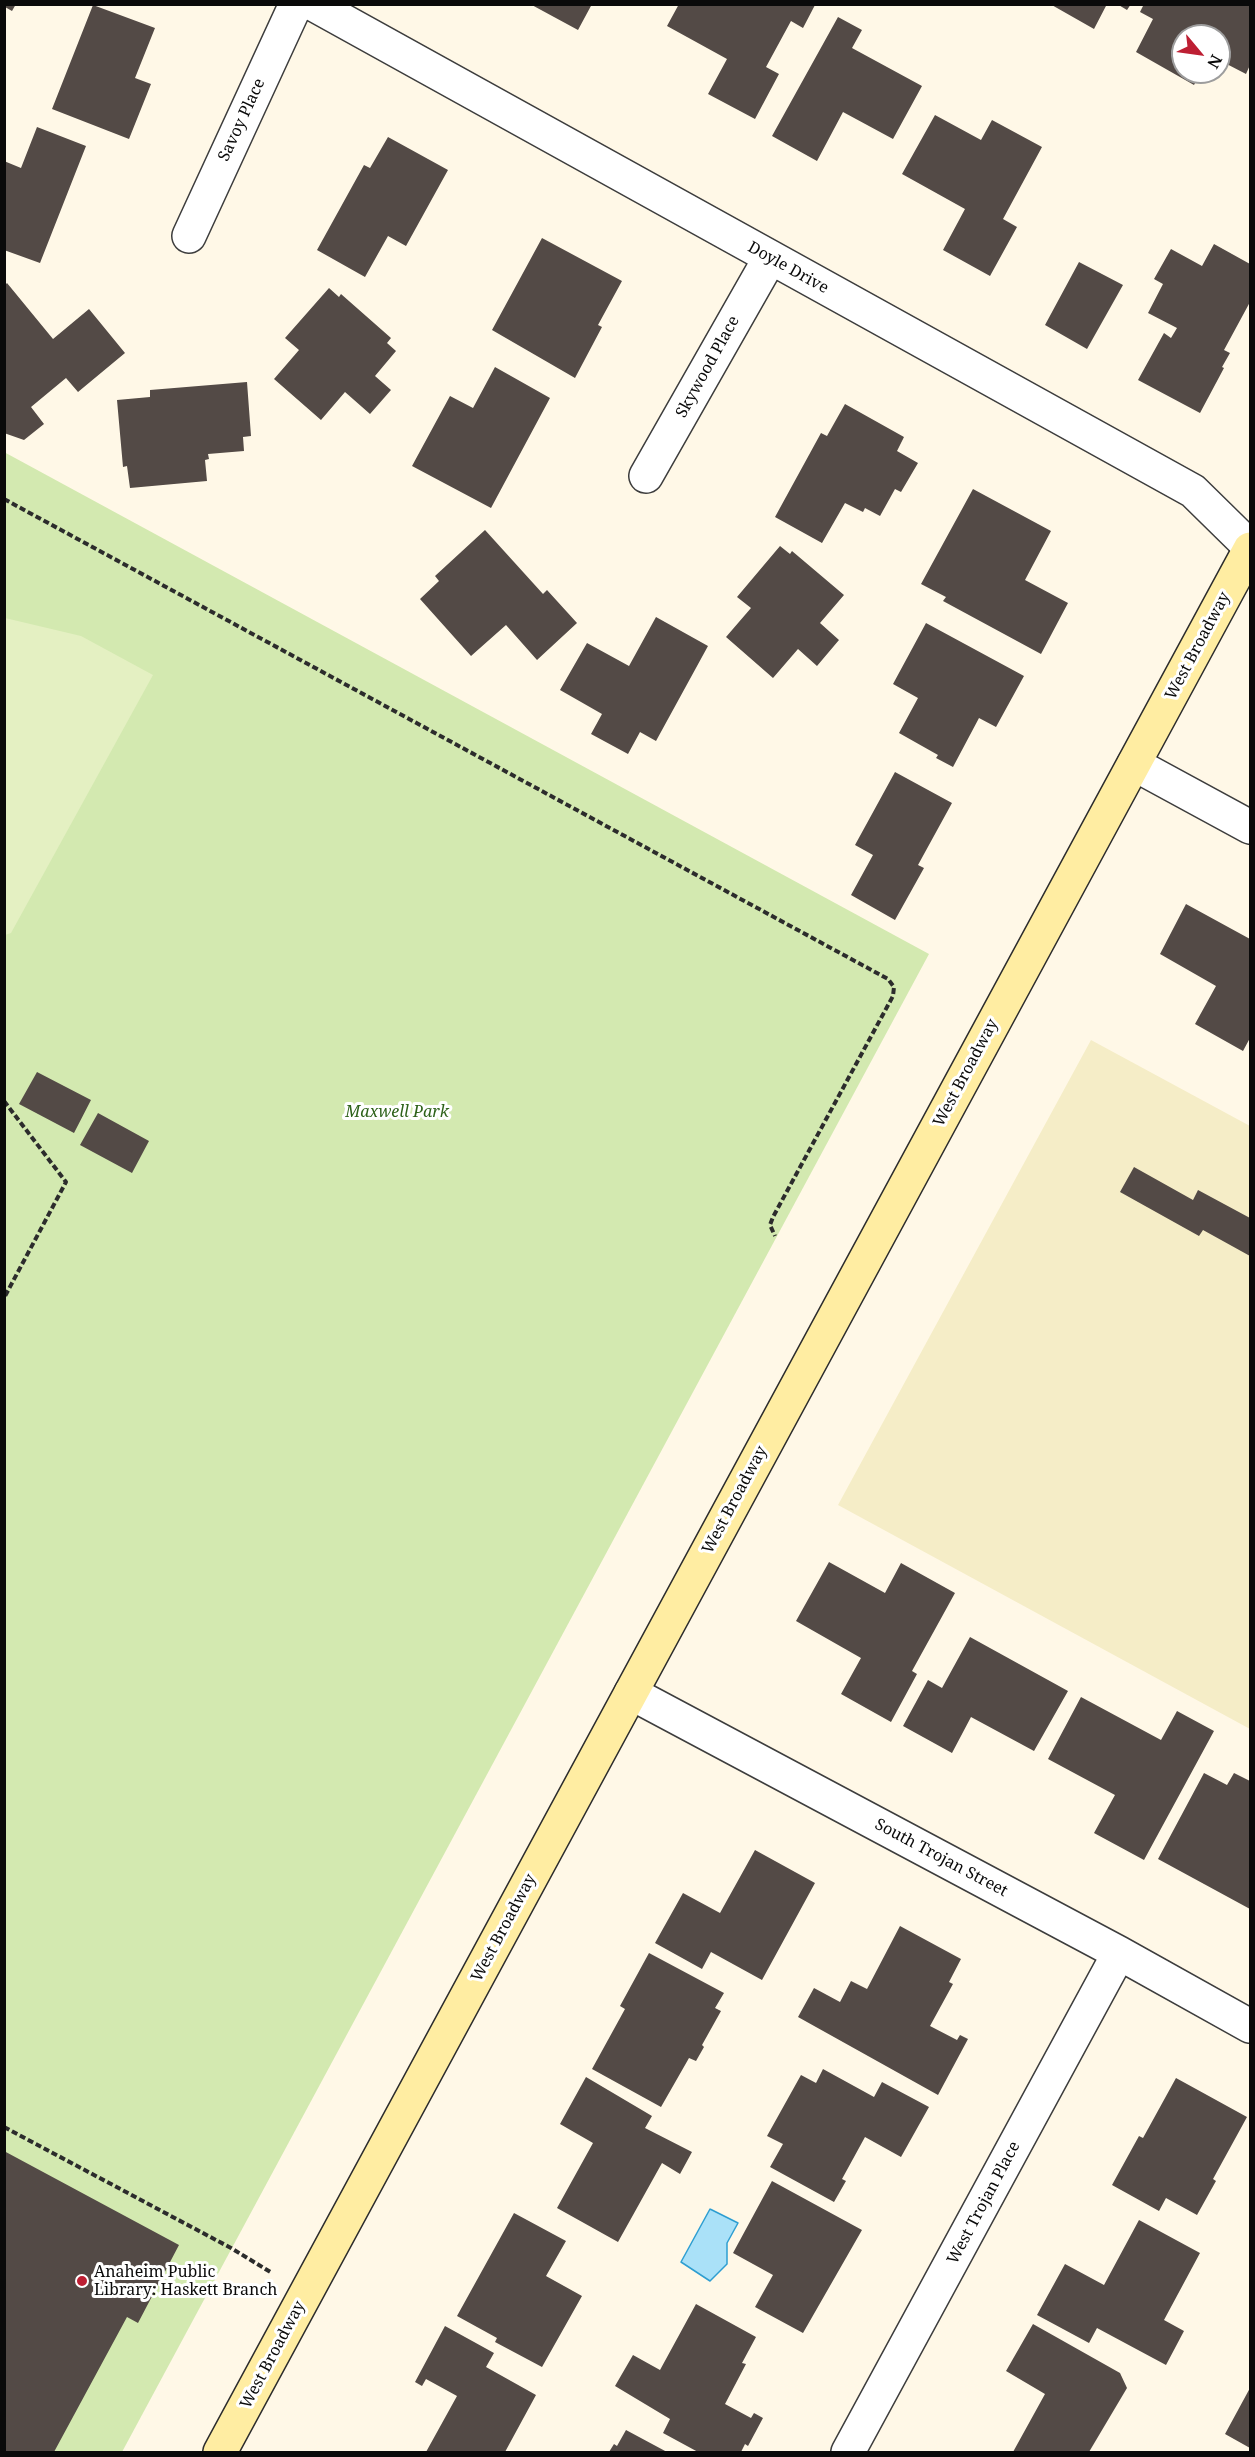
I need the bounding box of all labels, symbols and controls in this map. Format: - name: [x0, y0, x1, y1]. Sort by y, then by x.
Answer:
- north arrow: [1171, 24, 1231, 84]
- text: N: [1202, 51, 1228, 73]
- street label: Savoy Place: [214, 76, 270, 164]
- street label: Doyle Drive: [744, 238, 832, 298]
- street label: Skywood Place: [672, 313, 744, 421]
- street label: West Broadway: [1162, 589, 1234, 703]
- street label: West Broadway: [930, 1016, 1002, 1130]
- park label: Maxwell Park: [345, 1102, 449, 1122]
- street label: West Broadway: [699, 1443, 771, 1557]
- street label: South Trojan Street: [871, 1815, 1011, 1901]
- street label: West Broadway: [468, 1871, 540, 1985]
- street label: West Trojan Place: [944, 2138, 1024, 2268]
- place label: Anaheim Public Library: Haskett Branch: [94, 2262, 277, 2300]
- marker: Anaheim Public Library: Haskett Branch: [75, 2274, 89, 2288]
- street label: West Broadway: [237, 2298, 309, 2412]

